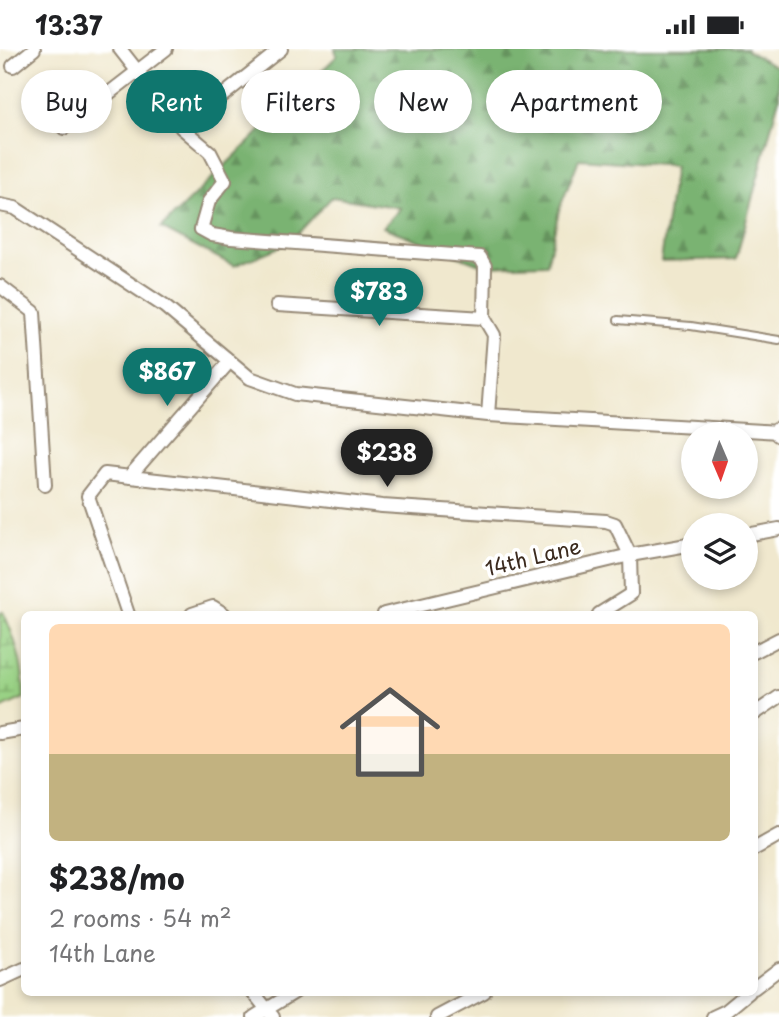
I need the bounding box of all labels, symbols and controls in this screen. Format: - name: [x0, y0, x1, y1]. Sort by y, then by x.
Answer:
- text: 13:37: [35, 5, 102, 44]
- chip: Buy: [21, 70, 112, 133]
- chip: Rent: [126, 70, 227, 133]
- chip: Filters: [241, 70, 360, 133]
- chip: New: [374, 70, 472, 133]
- chip: Apartment: [486, 70, 662, 133]
- pin: $783: [338, 268, 420, 328]
- text: $783: [350, 273, 408, 308]
- pin: $867: [126, 349, 208, 408]
- text: $867: [139, 353, 195, 388]
- north arrow: [681, 422, 758, 499]
- map controls: [681, 422, 758, 590]
- pin: $238: [346, 429, 428, 489]
- text: $238: [357, 434, 417, 469]
- button: layers: [681, 513, 758, 590]
- street label: 14th Lane: [481, 529, 584, 583]
- icon: home: [327, 669, 453, 795]
- text: $238/mo: [49, 855, 185, 900]
- text: 2 rooms · 54 m²: [49, 900, 232, 935]
- text: 14th Lane: [49, 935, 156, 970]

